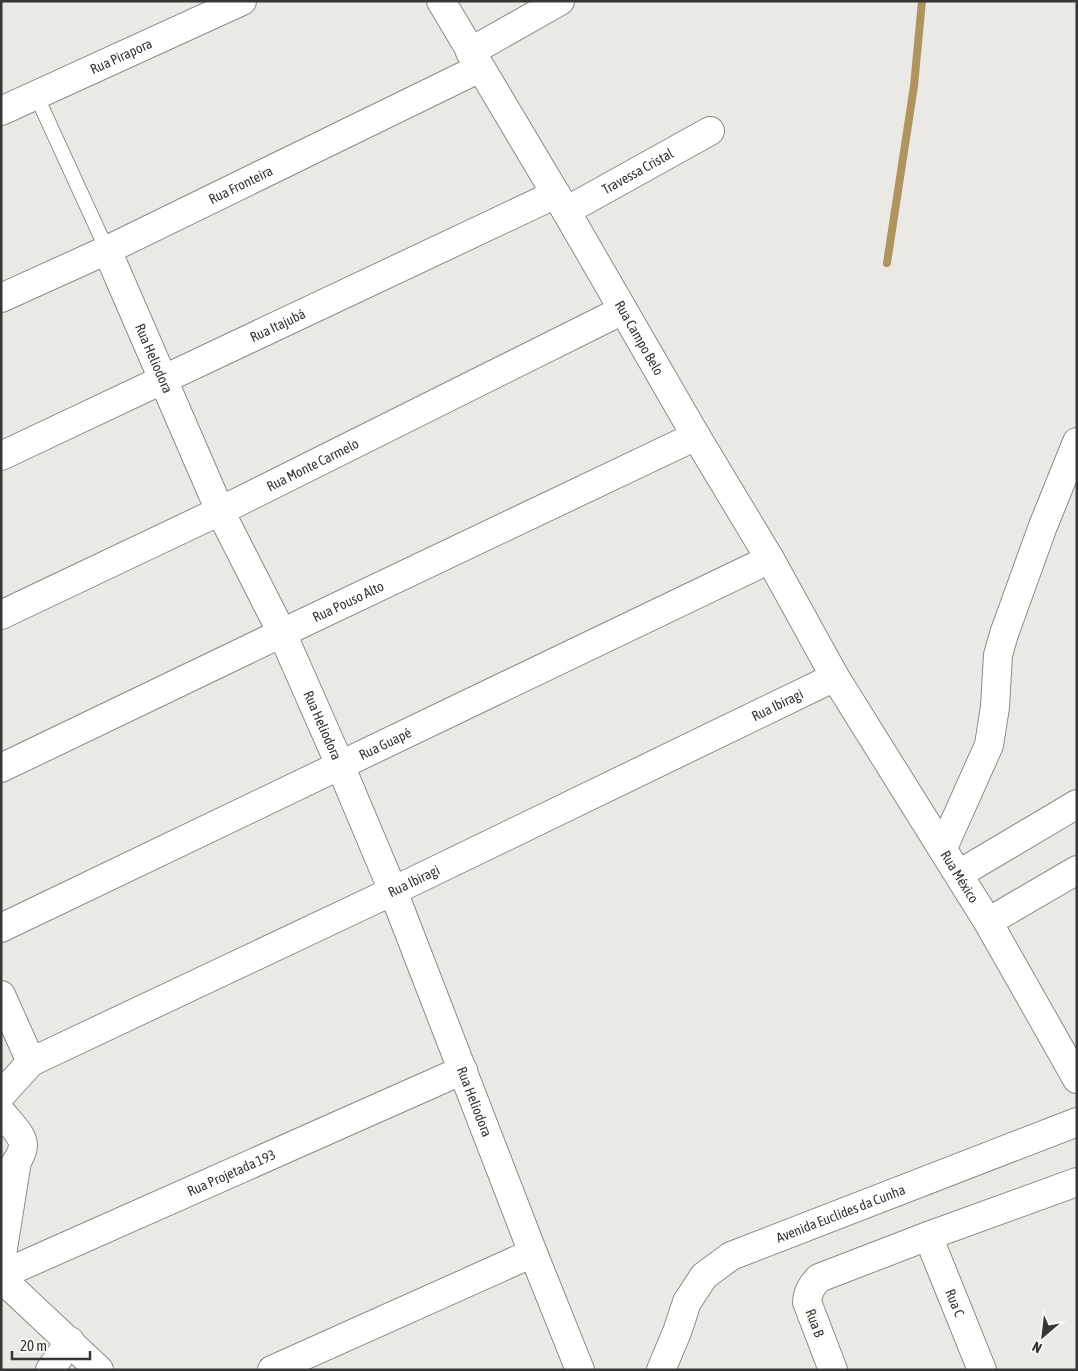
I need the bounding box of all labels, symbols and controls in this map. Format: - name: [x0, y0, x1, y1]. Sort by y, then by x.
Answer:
- street label: Rua Pirapora: [88, 35, 154, 77]
- street label: Travessa Cristal: [599, 145, 676, 197]
- street label: Rua Fronteira: [206, 163, 275, 207]
- street label: Rua Campo Belo: [612, 298, 667, 378]
- street label: Rua Itajubá: [247, 305, 308, 345]
- street label: Rua Heliodora: [132, 321, 176, 395]
- street label: Rua Monte Carmelo: [264, 435, 361, 494]
- street label: Rua Pouso Alto: [310, 578, 386, 625]
- street label: Rua Ibiragi: [749, 686, 806, 724]
- street label: Rua Heliodora: [300, 688, 345, 762]
- street label: Rua Guapé: [356, 724, 414, 763]
- street label: Rua México: [937, 848, 982, 906]
- street label: Rua Ibiragi: [385, 862, 442, 900]
- street label: Rua Heliodora: [454, 1064, 495, 1139]
- street label: Rua Projetada 193: [185, 1146, 278, 1199]
- street label: Avenida Euclides da Cunha: [774, 1181, 907, 1246]
- street label: Rua C: [942, 1287, 968, 1320]
- street label: Rua B: [802, 1307, 828, 1340]
- north arrow: [1018, 1311, 1068, 1361]
- scale bar: [12, 1328, 90, 1360]
- text: 20 m: [20, 1337, 47, 1354]
- text: N: [1029, 1338, 1044, 1356]

